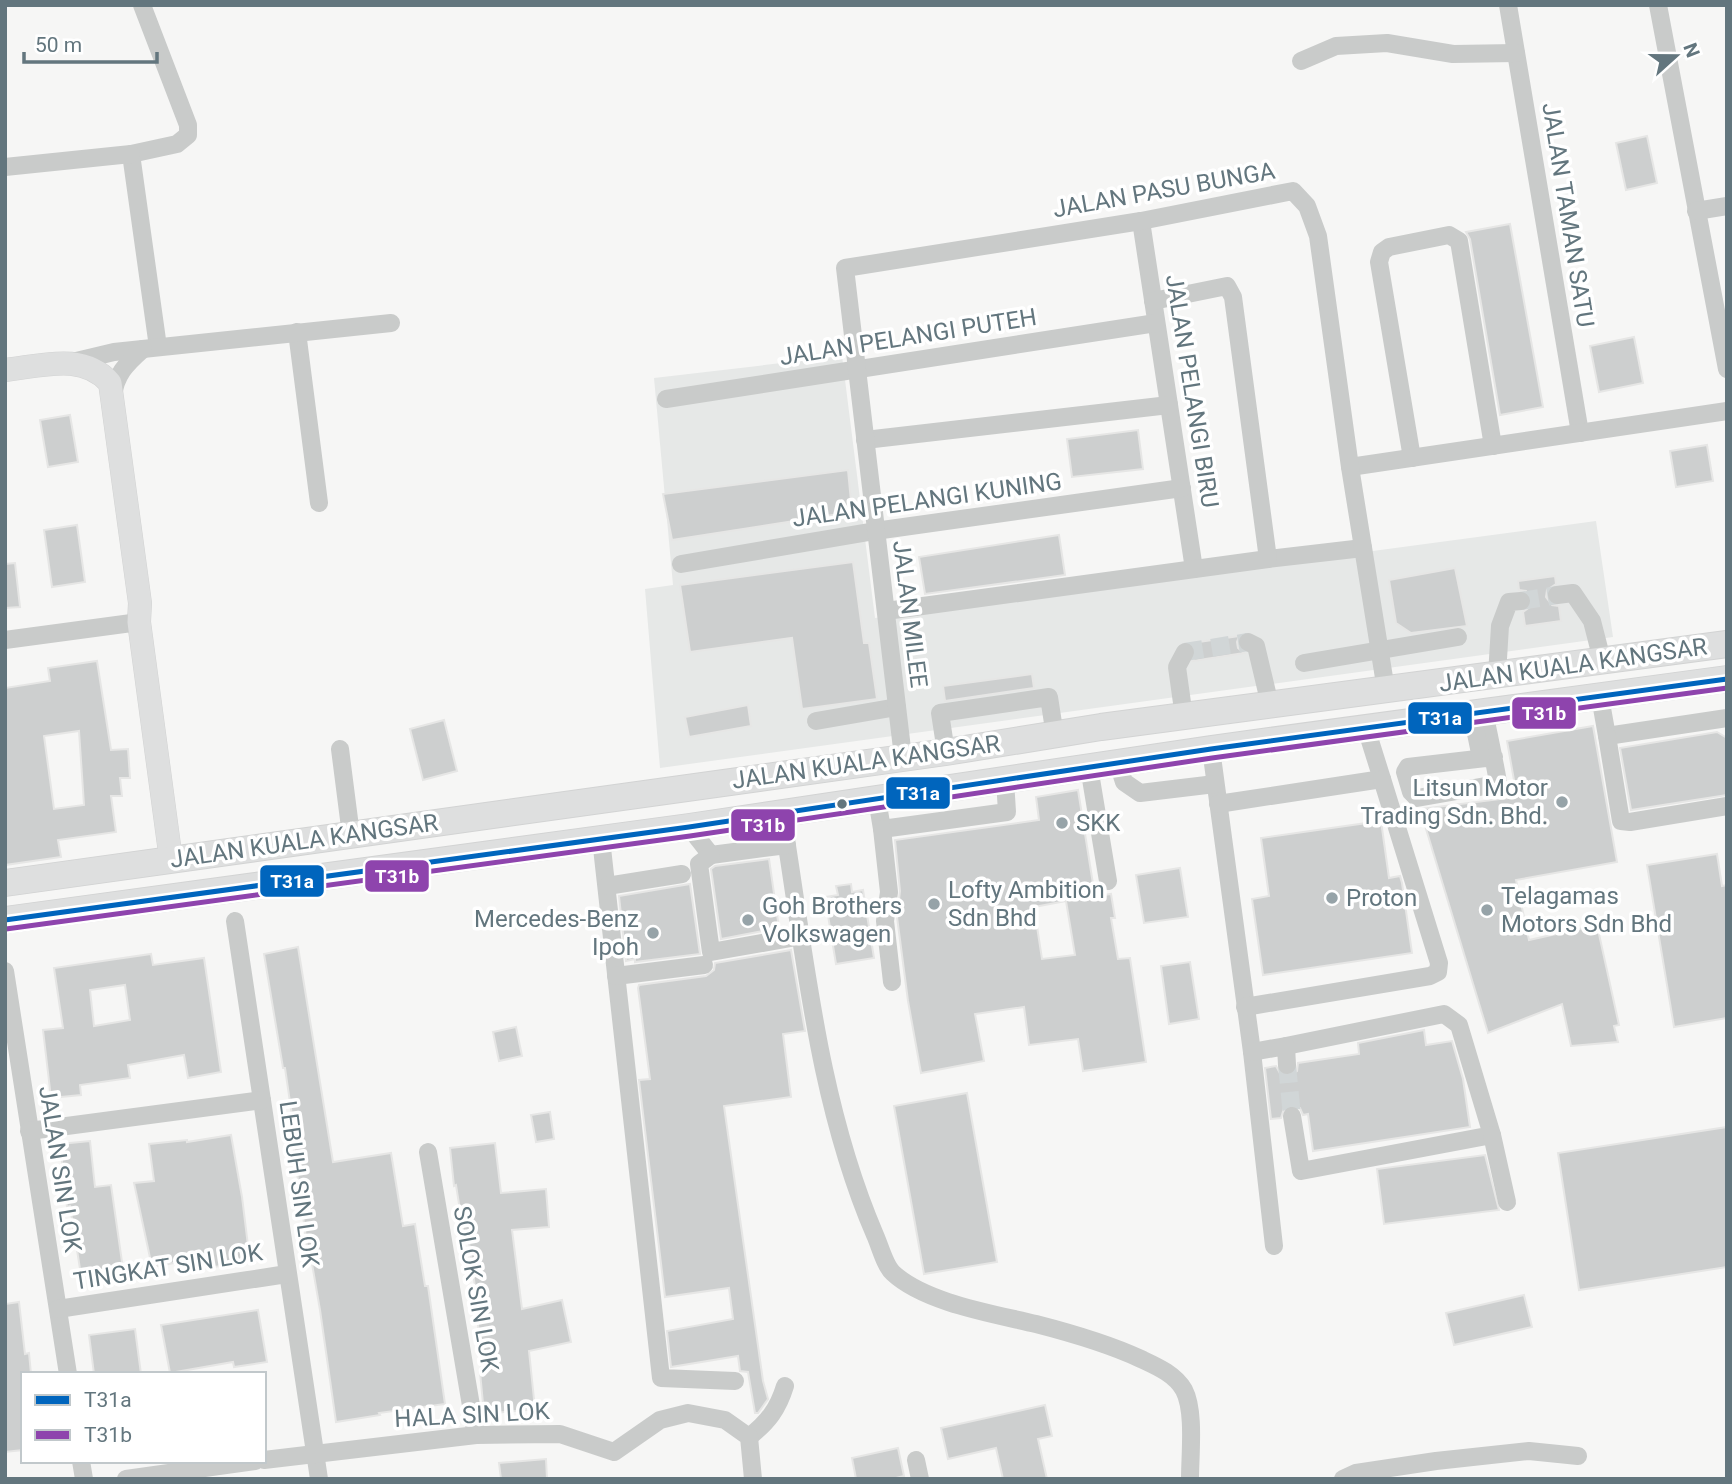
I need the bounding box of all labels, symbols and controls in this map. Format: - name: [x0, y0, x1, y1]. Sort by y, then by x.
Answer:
- scale bar: [24, 21, 158, 65]
- north arrow: [1641, 21, 1711, 91]
- text: 50 m: [35, 33, 82, 57]
- text: N: [1678, 40, 1705, 60]
- street label: JALAN TAMAN SATU: [1536, 101, 1600, 329]
- street label: JALAN PASU BUNGA: [1051, 157, 1278, 223]
- street label: JALAN PELANGI BIRU: [1160, 272, 1224, 510]
- street label: JALAN PELANGI PUTEH: [777, 303, 1039, 371]
- street label: JALAN PELANGI KUNING: [790, 467, 1064, 533]
- street label: JALAN MILEE: [887, 539, 933, 689]
- street label: JALAN KUALA KANGSAR: [1437, 632, 1709, 698]
- line badge: T31b: [1511, 696, 1577, 730]
- line badge: T31a: [1407, 701, 1473, 735]
- text: T31b: [1522, 702, 1566, 725]
- text: T31a: [1418, 707, 1462, 730]
- street label: JALAN KUALA KANGSAR: [730, 729, 1002, 795]
- place label: Litsun Motor Trading Sdn. Bhd.: [1360, 774, 1548, 830]
- line badge: T31a: [885, 776, 951, 810]
- text: T31a: [896, 782, 940, 805]
- marker: Litsun Motor Trading Sdn. Bhd.: [1554, 794, 1570, 810]
- unlabelled marker: [835, 797, 849, 811]
- street label: JALAN KUALA KANGSAR: [168, 808, 440, 874]
- line badge: T31b: [730, 808, 796, 842]
- place label: SKK: [1076, 809, 1121, 837]
- text: T31b: [741, 814, 785, 837]
- marker: SKK: [1054, 815, 1070, 831]
- line badge: T31b: [364, 859, 430, 893]
- line badge: T31a: [259, 864, 325, 898]
- text: T31b: [375, 865, 419, 888]
- text: T31a: [270, 870, 314, 893]
- place label: Lofty Ambition Sdn Bhd: [948, 876, 1105, 932]
- place label: Telagamas Motors Sdn Bhd: [1501, 882, 1672, 938]
- place label: Proton: [1346, 884, 1417, 912]
- marker: Proton: [1324, 890, 1340, 906]
- place label: Goh Brothers Volkswagen: [762, 892, 902, 948]
- marker: Lofty Ambition Sdn Bhd: [926, 896, 942, 912]
- marker: Telagamas Motors Sdn Bhd: [1479, 902, 1495, 918]
- place label: Mercedes-Benz Ipoh: [474, 905, 639, 961]
- marker: Goh Brothers Volkswagen: [740, 912, 756, 928]
- marker: Mercedes-Benz Ipoh: [645, 925, 661, 941]
- street label: JALAN SIN LOK: [33, 1084, 87, 1255]
- street label: LEBUH SIN LOK: [273, 1099, 325, 1270]
- street label: SOLOK SIN LOK: [448, 1204, 505, 1375]
- street label: TINGKAT SIN LOK: [72, 1238, 265, 1296]
- legend: [21, 1372, 266, 1463]
- text: T31a: [84, 1388, 132, 1412]
- street label: HALA SIN LOK: [394, 1397, 551, 1433]
- text: T31b: [84, 1423, 132, 1447]

